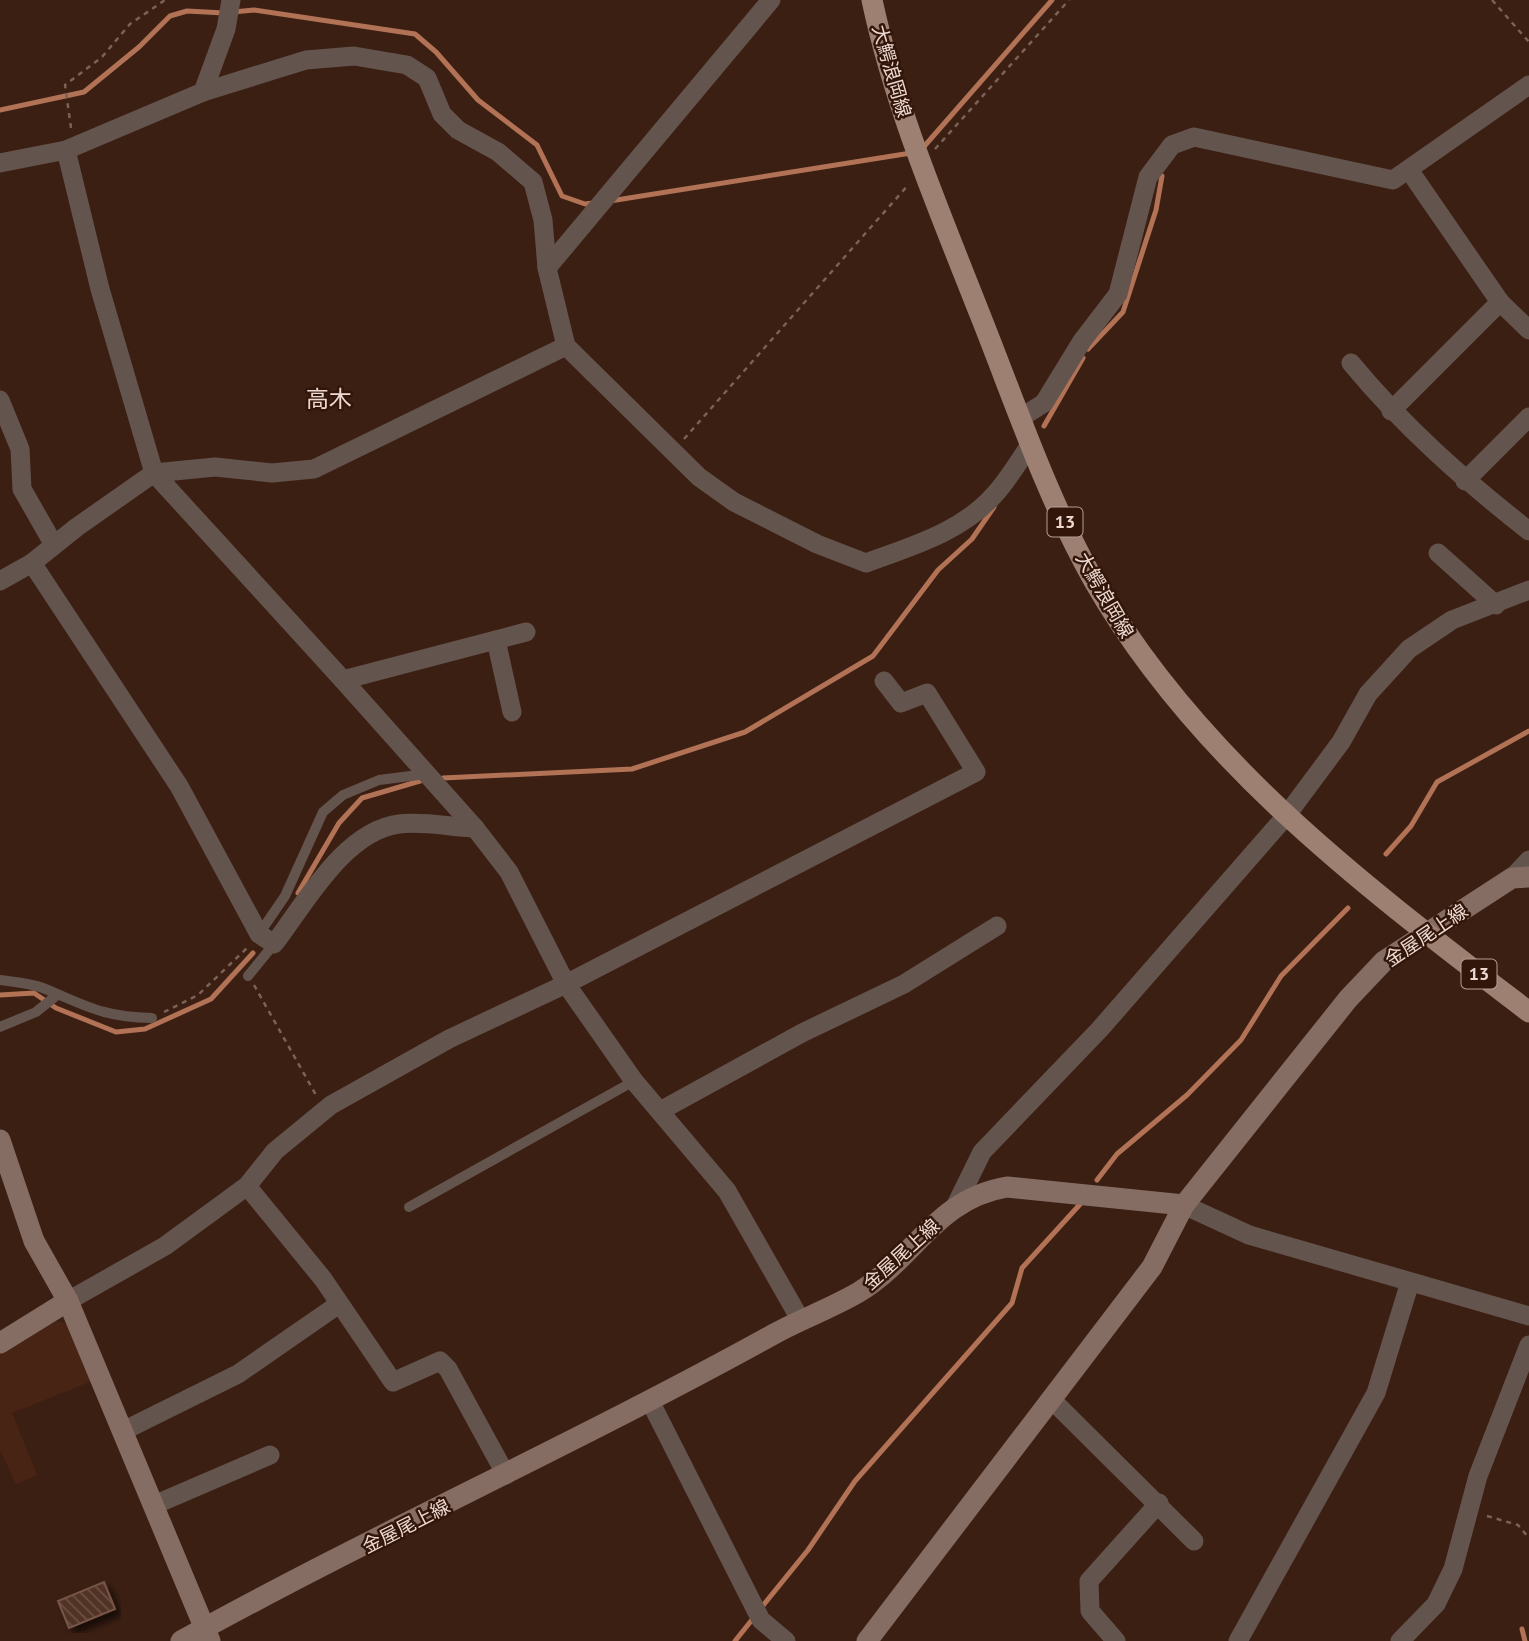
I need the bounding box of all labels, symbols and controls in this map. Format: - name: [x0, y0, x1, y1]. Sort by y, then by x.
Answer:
- street label: 大鰐浪岡線: [867, 22, 917, 120]
- district label: 高木: [306, 384, 352, 413]
- road number: 13: [1048, 508, 1082, 536]
- street label: 大鰐浪岡線: [1071, 548, 1139, 642]
- street label: 金屋尾上線: [1380, 898, 1472, 972]
- road number: 13: [1462, 959, 1496, 988]
- street label: 金屋尾上線: [858, 1213, 944, 1295]
- street label: 金屋尾上線: [358, 1494, 454, 1558]

